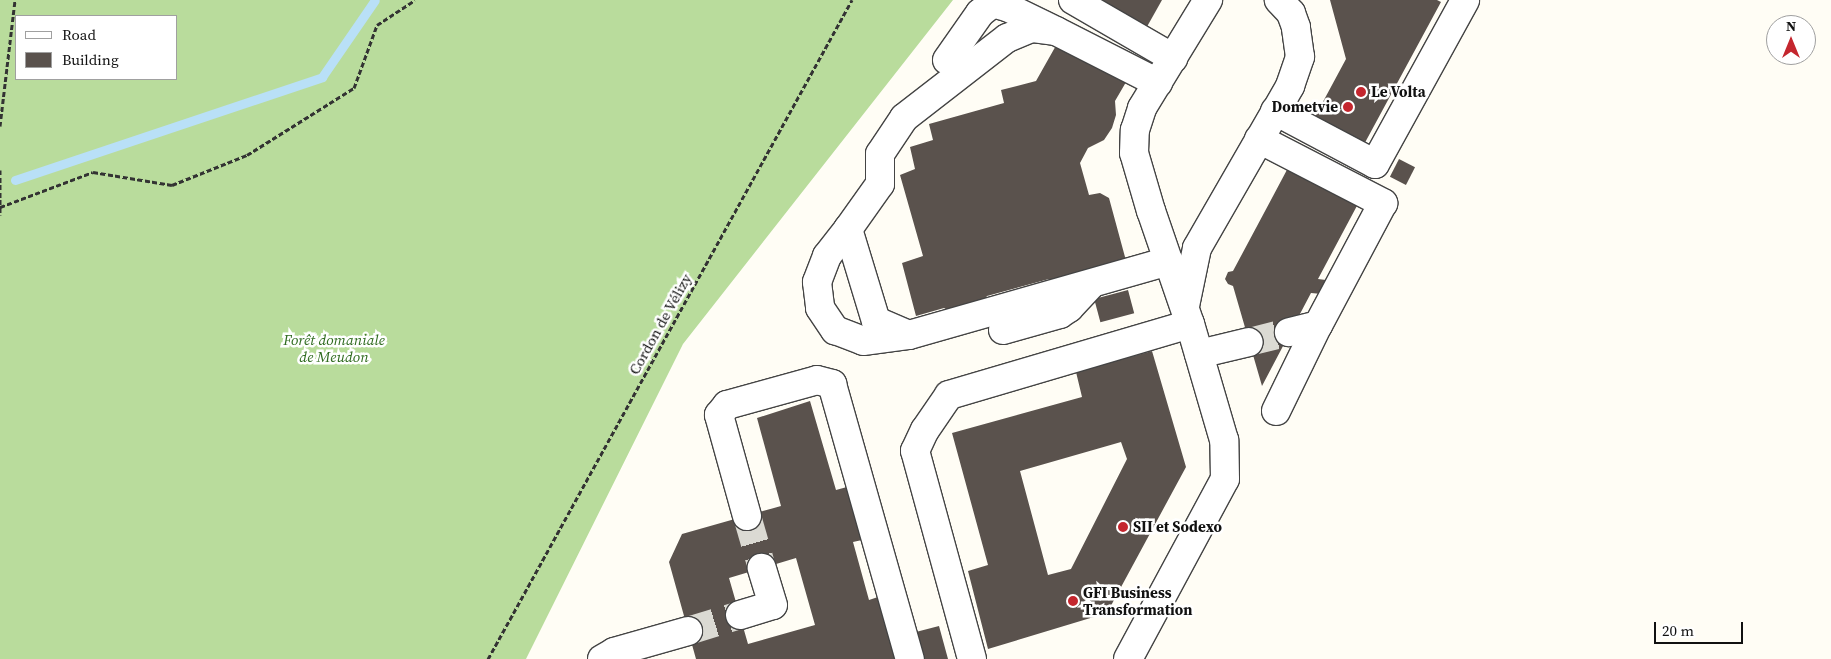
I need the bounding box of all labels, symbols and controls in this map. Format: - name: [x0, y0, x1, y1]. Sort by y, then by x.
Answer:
- legend: [15, 15, 178, 80]
- north arrow: [1766, 15, 1816, 65]
- text: N: [1786, 16, 1796, 36]
- text: Road: [62, 24, 96, 45]
- text: Building: [62, 49, 119, 70]
- place label: Le Volta: [1371, 83, 1426, 101]
- marker: Le Volta: [1355, 86, 1367, 98]
- place label: Dometvie: [1272, 98, 1338, 116]
- marker: Dometvie: [1342, 101, 1354, 113]
- street label: Cordon de Vélizy: [625, 270, 695, 378]
- park label: Forêt domaniale de Meudon: [283, 330, 385, 365]
- place label: SII et Sodexo: [1133, 518, 1222, 536]
- marker: SII et Sodexo: [1117, 521, 1129, 533]
- place label: GFI Business Transformation: [1083, 583, 1193, 618]
- marker: GFI Business Transformation: [1067, 595, 1079, 607]
- scale bar: [1656, 612, 1745, 644]
- text: 20 m: [1662, 620, 1694, 641]

